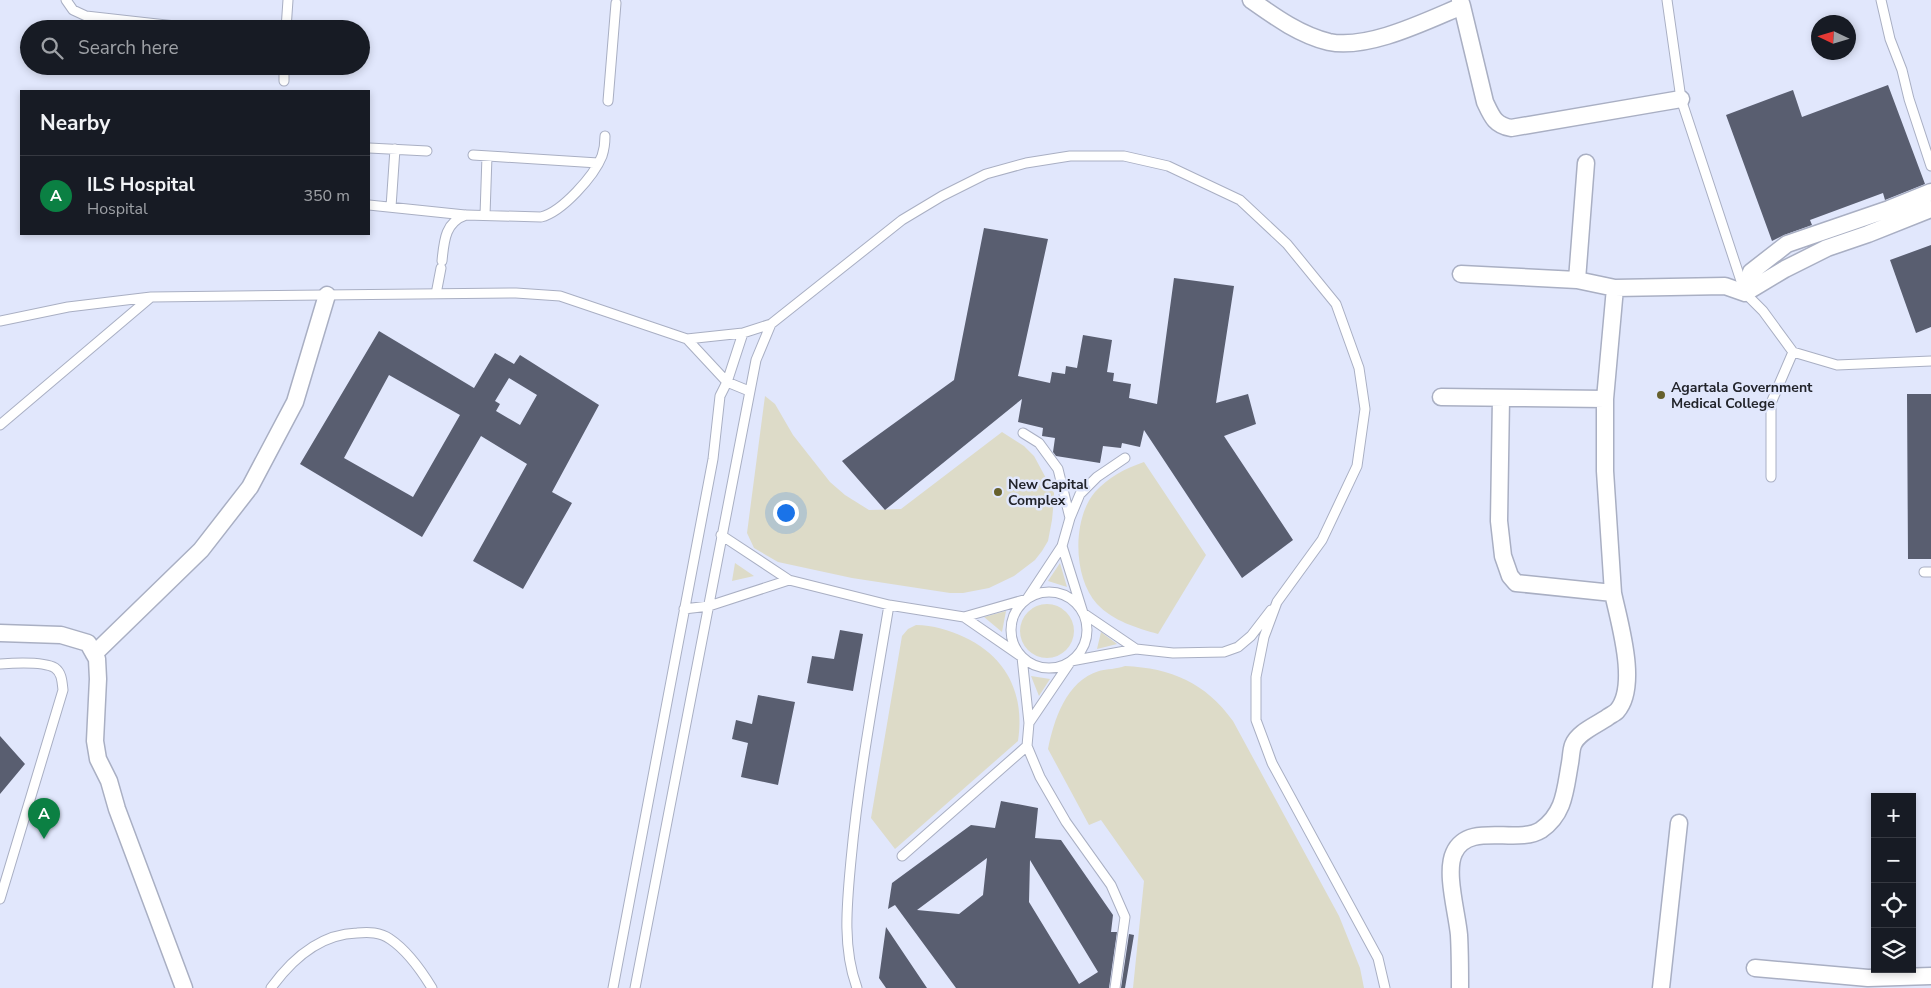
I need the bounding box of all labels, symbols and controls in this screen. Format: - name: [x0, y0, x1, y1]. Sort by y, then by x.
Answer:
- north arrow: [1811, 15, 1856, 60]
- search box: [20, 20, 370, 75]
- icon: search: [38, 34, 66, 62]
- text: Search here: [78, 35, 179, 61]
- text: Nearby: [40, 109, 110, 137]
- text: ILS Hospital: [87, 172, 195, 198]
- text: A: [50, 185, 62, 207]
- text: 350 m: [303, 185, 350, 207]
- text: Hospital: [87, 198, 148, 220]
- place label: Agartala Government Medical College: [1671, 378, 1813, 413]
- marker: Agartala Government Medical College: [1655, 389, 1667, 401]
- place label: New Capital Complex: [1008, 475, 1089, 510]
- marker: New Capital Complex: [992, 486, 1004, 498]
- your location: [773, 500, 799, 526]
- map controls: [1871, 793, 1916, 973]
- button: +: [1871, 793, 1916, 838]
- pin: A: [28, 798, 60, 839]
- button: −: [1871, 838, 1916, 883]
- button: locate: [1871, 883, 1916, 928]
- button: layers: [1871, 928, 1916, 973]

